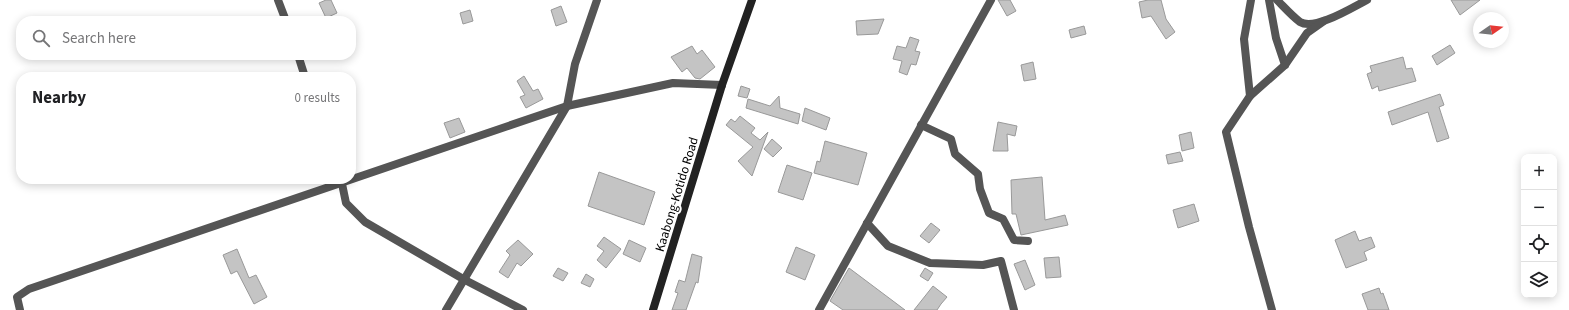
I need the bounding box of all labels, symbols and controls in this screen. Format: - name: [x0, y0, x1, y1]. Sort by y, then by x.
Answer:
- north arrow: [1473, 12, 1509, 48]
- search box: [16, 16, 356, 60]
- icon: search: [30, 27, 52, 49]
- text: Search here: [62, 28, 136, 49]
- text: Nearby: [32, 86, 86, 110]
- text: 0 results: [295, 89, 340, 107]
- street label: Kaabong-Kotido Road: [651, 135, 703, 254]
- map controls: [1521, 154, 1557, 298]
- button: +: [1521, 154, 1557, 190]
- button: −: [1521, 190, 1557, 226]
- button: locate: [1521, 226, 1557, 262]
- button: layers: [1521, 262, 1557, 298]

